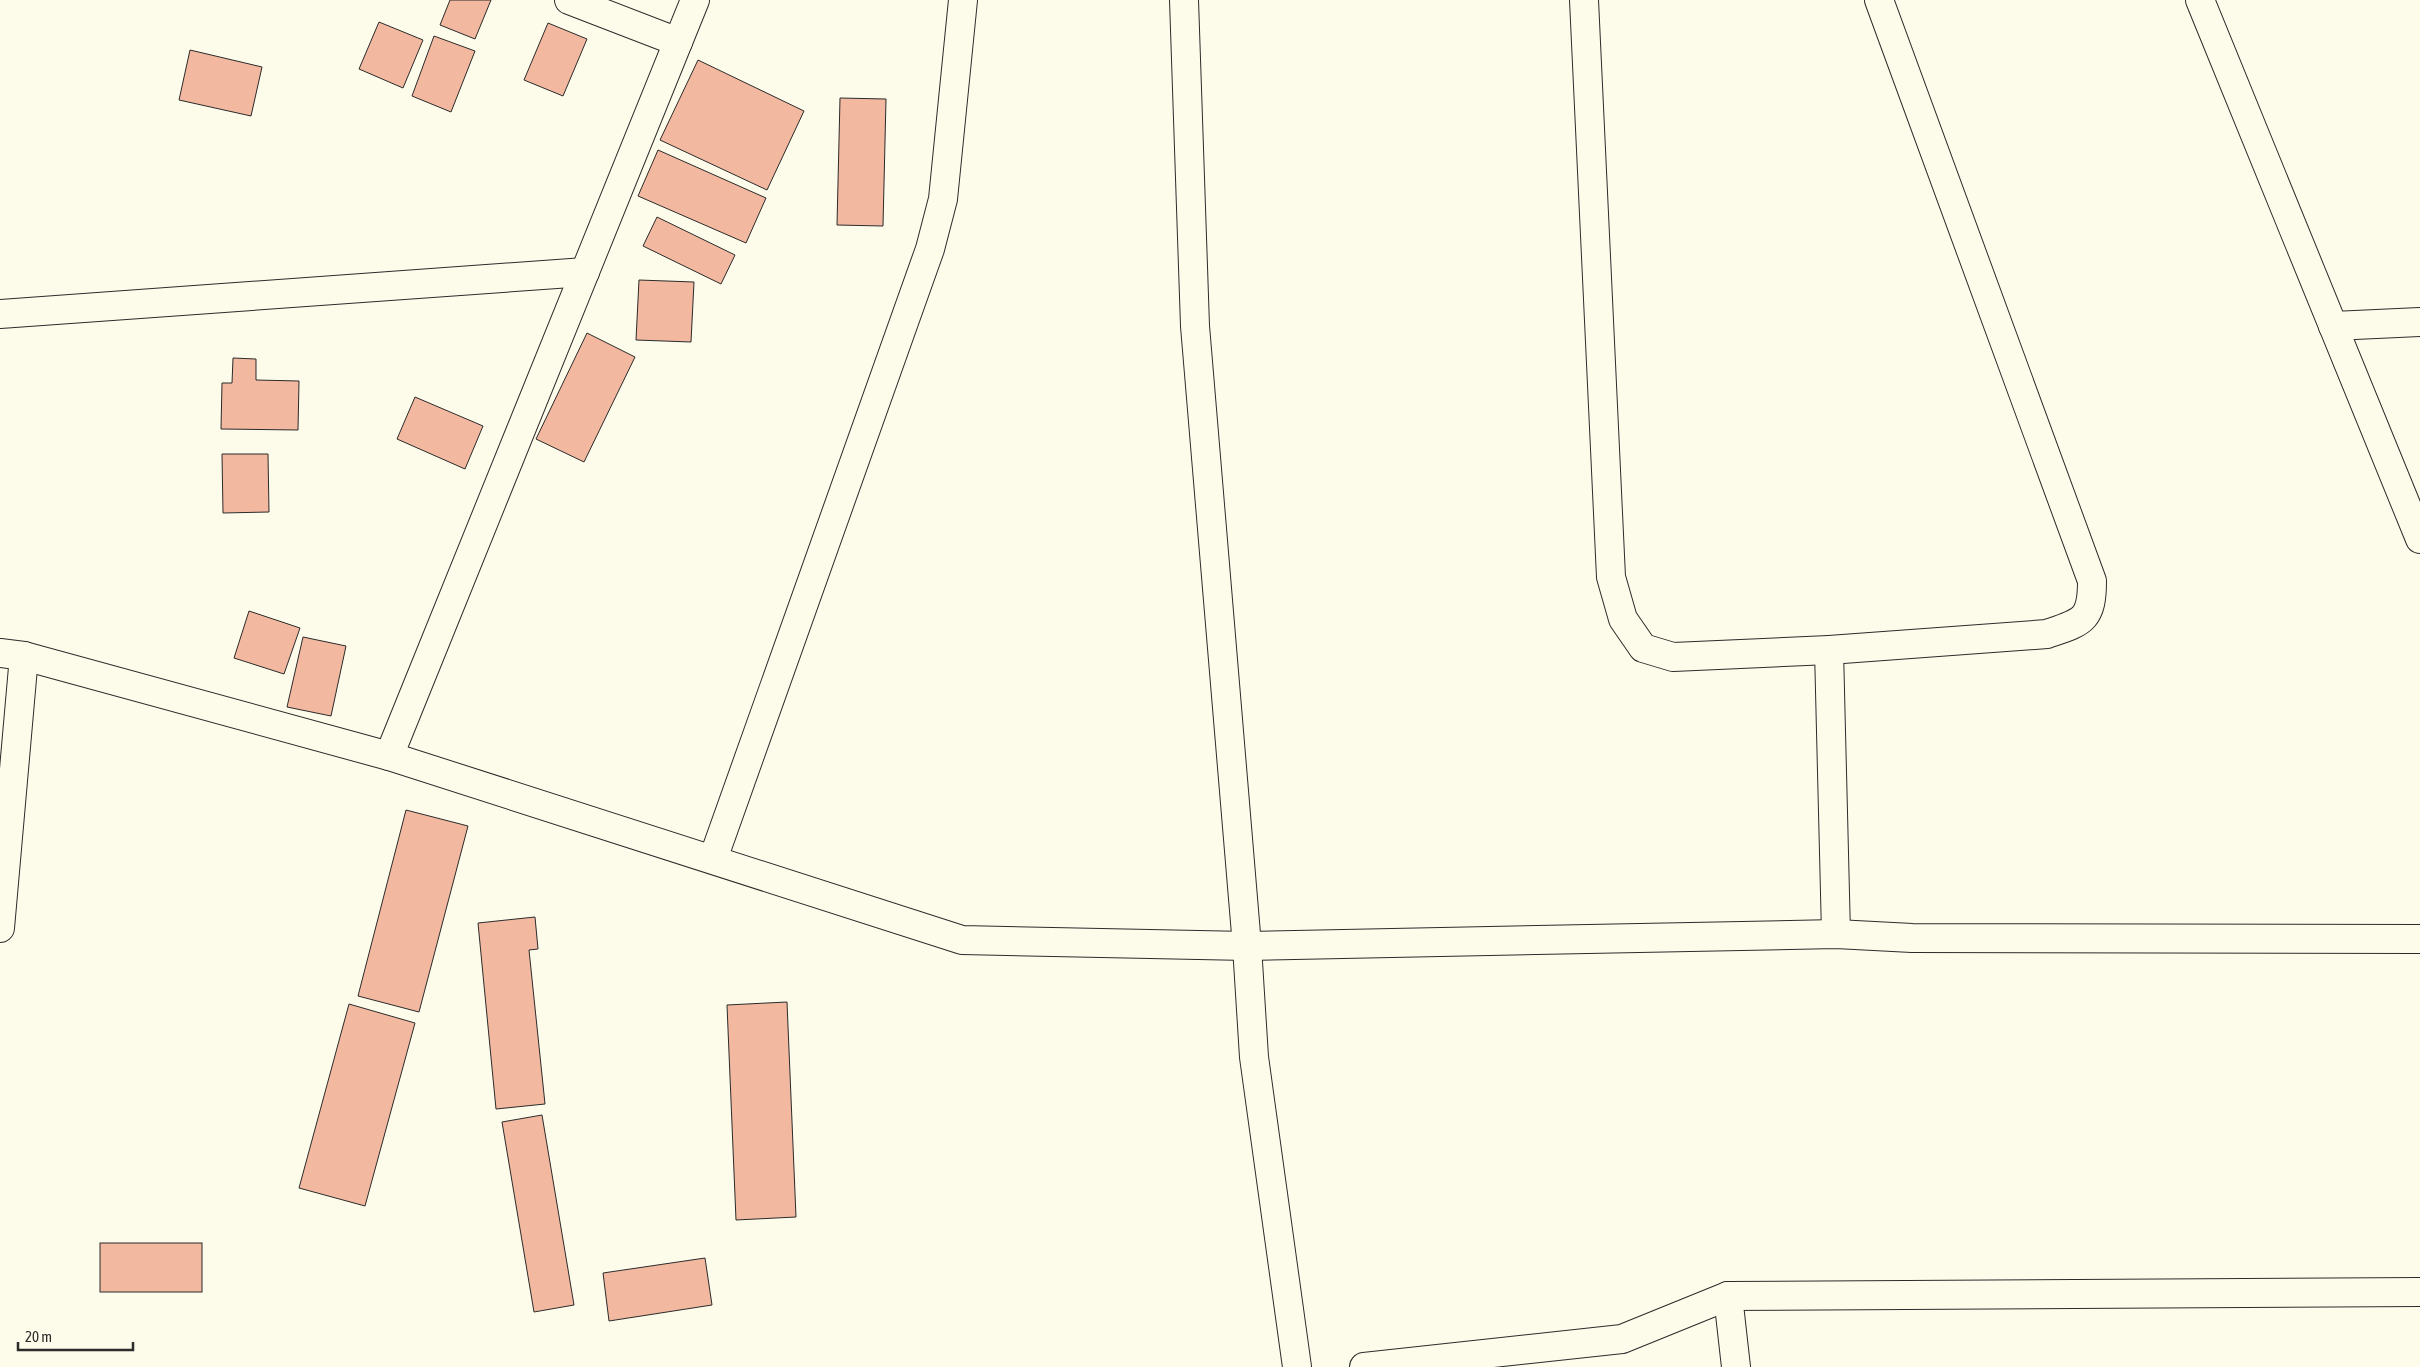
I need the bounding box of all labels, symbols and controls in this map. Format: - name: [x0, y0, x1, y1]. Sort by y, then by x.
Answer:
- scale bar: [18, 1320, 132, 1352]
- text: 20 m: [25, 1328, 52, 1345]

